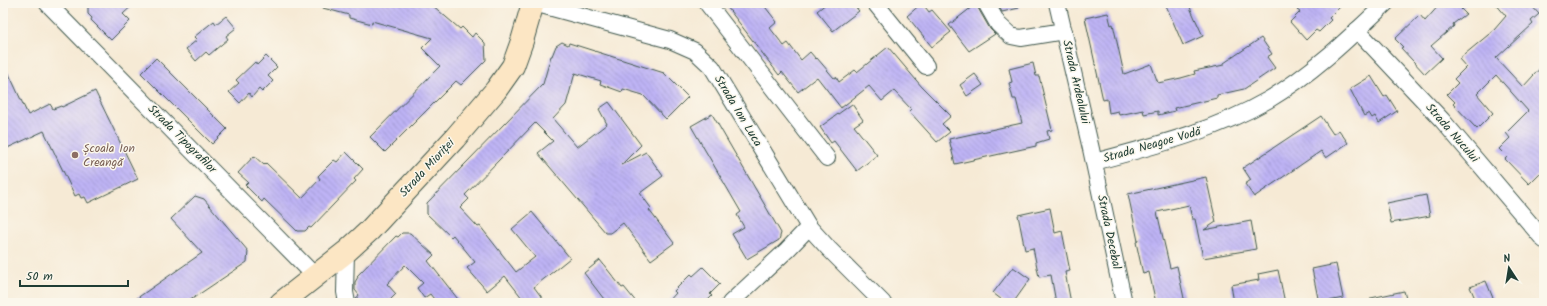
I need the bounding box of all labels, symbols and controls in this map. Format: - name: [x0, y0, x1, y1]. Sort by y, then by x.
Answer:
- street label: Strada Ardealului: [1057, 38, 1095, 127]
- street label: Strada Ion Luca: [709, 72, 767, 151]
- street label: Strada Nucului: [1421, 99, 1484, 168]
- street label: Strada Tipografilor: [143, 100, 222, 179]
- street label: Strada Neagoe Vodă: [1101, 122, 1204, 168]
- street label: Strada Mioriței: [395, 134, 460, 202]
- place label: Școala Ion Creangă: [83, 139, 135, 172]
- marker: Școala Ion Creangă: [70, 150, 80, 160]
- street label: Strada Decebal: [1092, 193, 1126, 271]
- north arrow: [1489, 248, 1529, 288]
- text: N: [1502, 250, 1512, 269]
- scale bar: [20, 262, 128, 288]
- text: 50 m: [26, 267, 53, 286]

